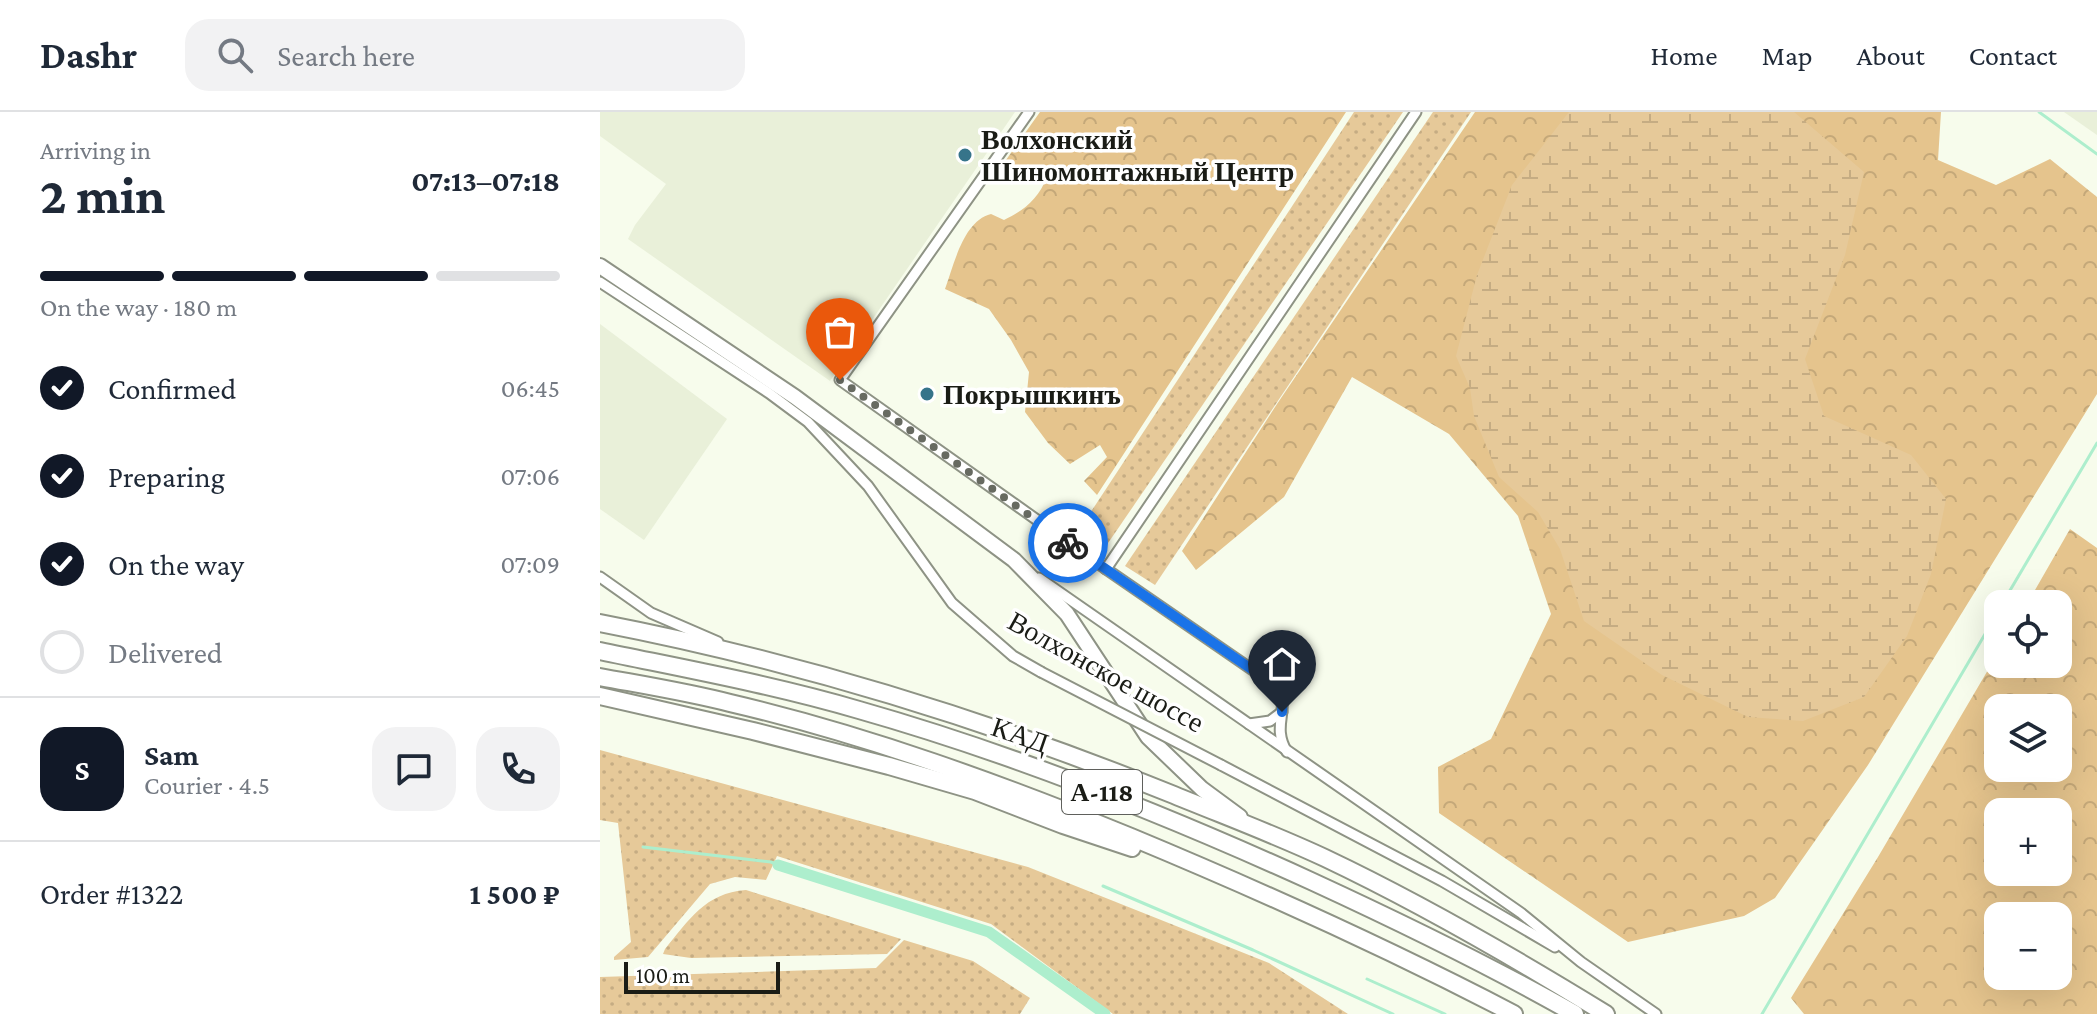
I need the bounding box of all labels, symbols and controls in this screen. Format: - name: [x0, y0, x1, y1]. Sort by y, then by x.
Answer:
- search box: [185, 19, 745, 91]
- icon: search: [213, 33, 257, 77]
- text: Dashr: [40, 34, 137, 76]
- text: Search here: [277, 39, 415, 72]
- text: Home: [1651, 40, 1718, 71]
- text: Map: [1762, 40, 1813, 71]
- text: About: [1857, 40, 1925, 71]
- text: Contact: [1969, 40, 2057, 71]
- place label: Волхонский Шиномонтажный Центр: [981, 124, 1294, 187]
- text: Arriving in: [40, 136, 151, 165]
- marker: Волхонский Шиномонтажный Центр: [956, 146, 974, 164]
- text: 07:13–07:18: [411, 164, 560, 197]
- text: 2 min: [40, 166, 165, 224]
- text: On the way · 180 m: [40, 293, 237, 322]
- pin: [806, 298, 874, 380]
- icon: bag: [818, 310, 862, 354]
- icon: check: [40, 366, 84, 410]
- text: Confirmed: [108, 372, 236, 405]
- text: 06:45: [501, 374, 560, 403]
- place label: Покрышкинъ: [943, 379, 1121, 410]
- marker: Покрышкинъ: [918, 385, 936, 403]
- icon: check: [40, 454, 84, 498]
- text: Preparing: [108, 460, 225, 493]
- text: 07:06: [500, 462, 560, 491]
- courier: [1028, 503, 1108, 583]
- icon: bike: [1046, 521, 1090, 565]
- icon: check: [40, 542, 84, 586]
- text: On the way: [108, 548, 244, 581]
- text: 07:09: [500, 550, 560, 579]
- map controls: [1984, 590, 2072, 990]
- button: locate: [1984, 590, 2072, 678]
- street label: Волхонское шоссе: [1003, 605, 1209, 739]
- pin: [1248, 630, 1316, 712]
- text: Delivered: [108, 636, 223, 669]
- icon: home: [1260, 642, 1304, 686]
- button: layers: [1984, 694, 2072, 782]
- street label: КАД: [988, 711, 1052, 759]
- button: chat: [372, 727, 456, 811]
- button: phone: [476, 727, 560, 811]
- text: Sam: [144, 738, 199, 771]
- text: S: [75, 753, 90, 786]
- road number: А-118: [1062, 770, 1142, 814]
- text: Courier · 4.5: [144, 771, 270, 800]
- button: +: [1984, 798, 2072, 886]
- text: Order #1322: [40, 877, 183, 910]
- text: 1 500 ₽: [469, 877, 560, 910]
- button: −: [1984, 902, 2072, 990]
- scale bar: [624, 958, 780, 994]
- text: 100 m: [636, 963, 690, 988]

